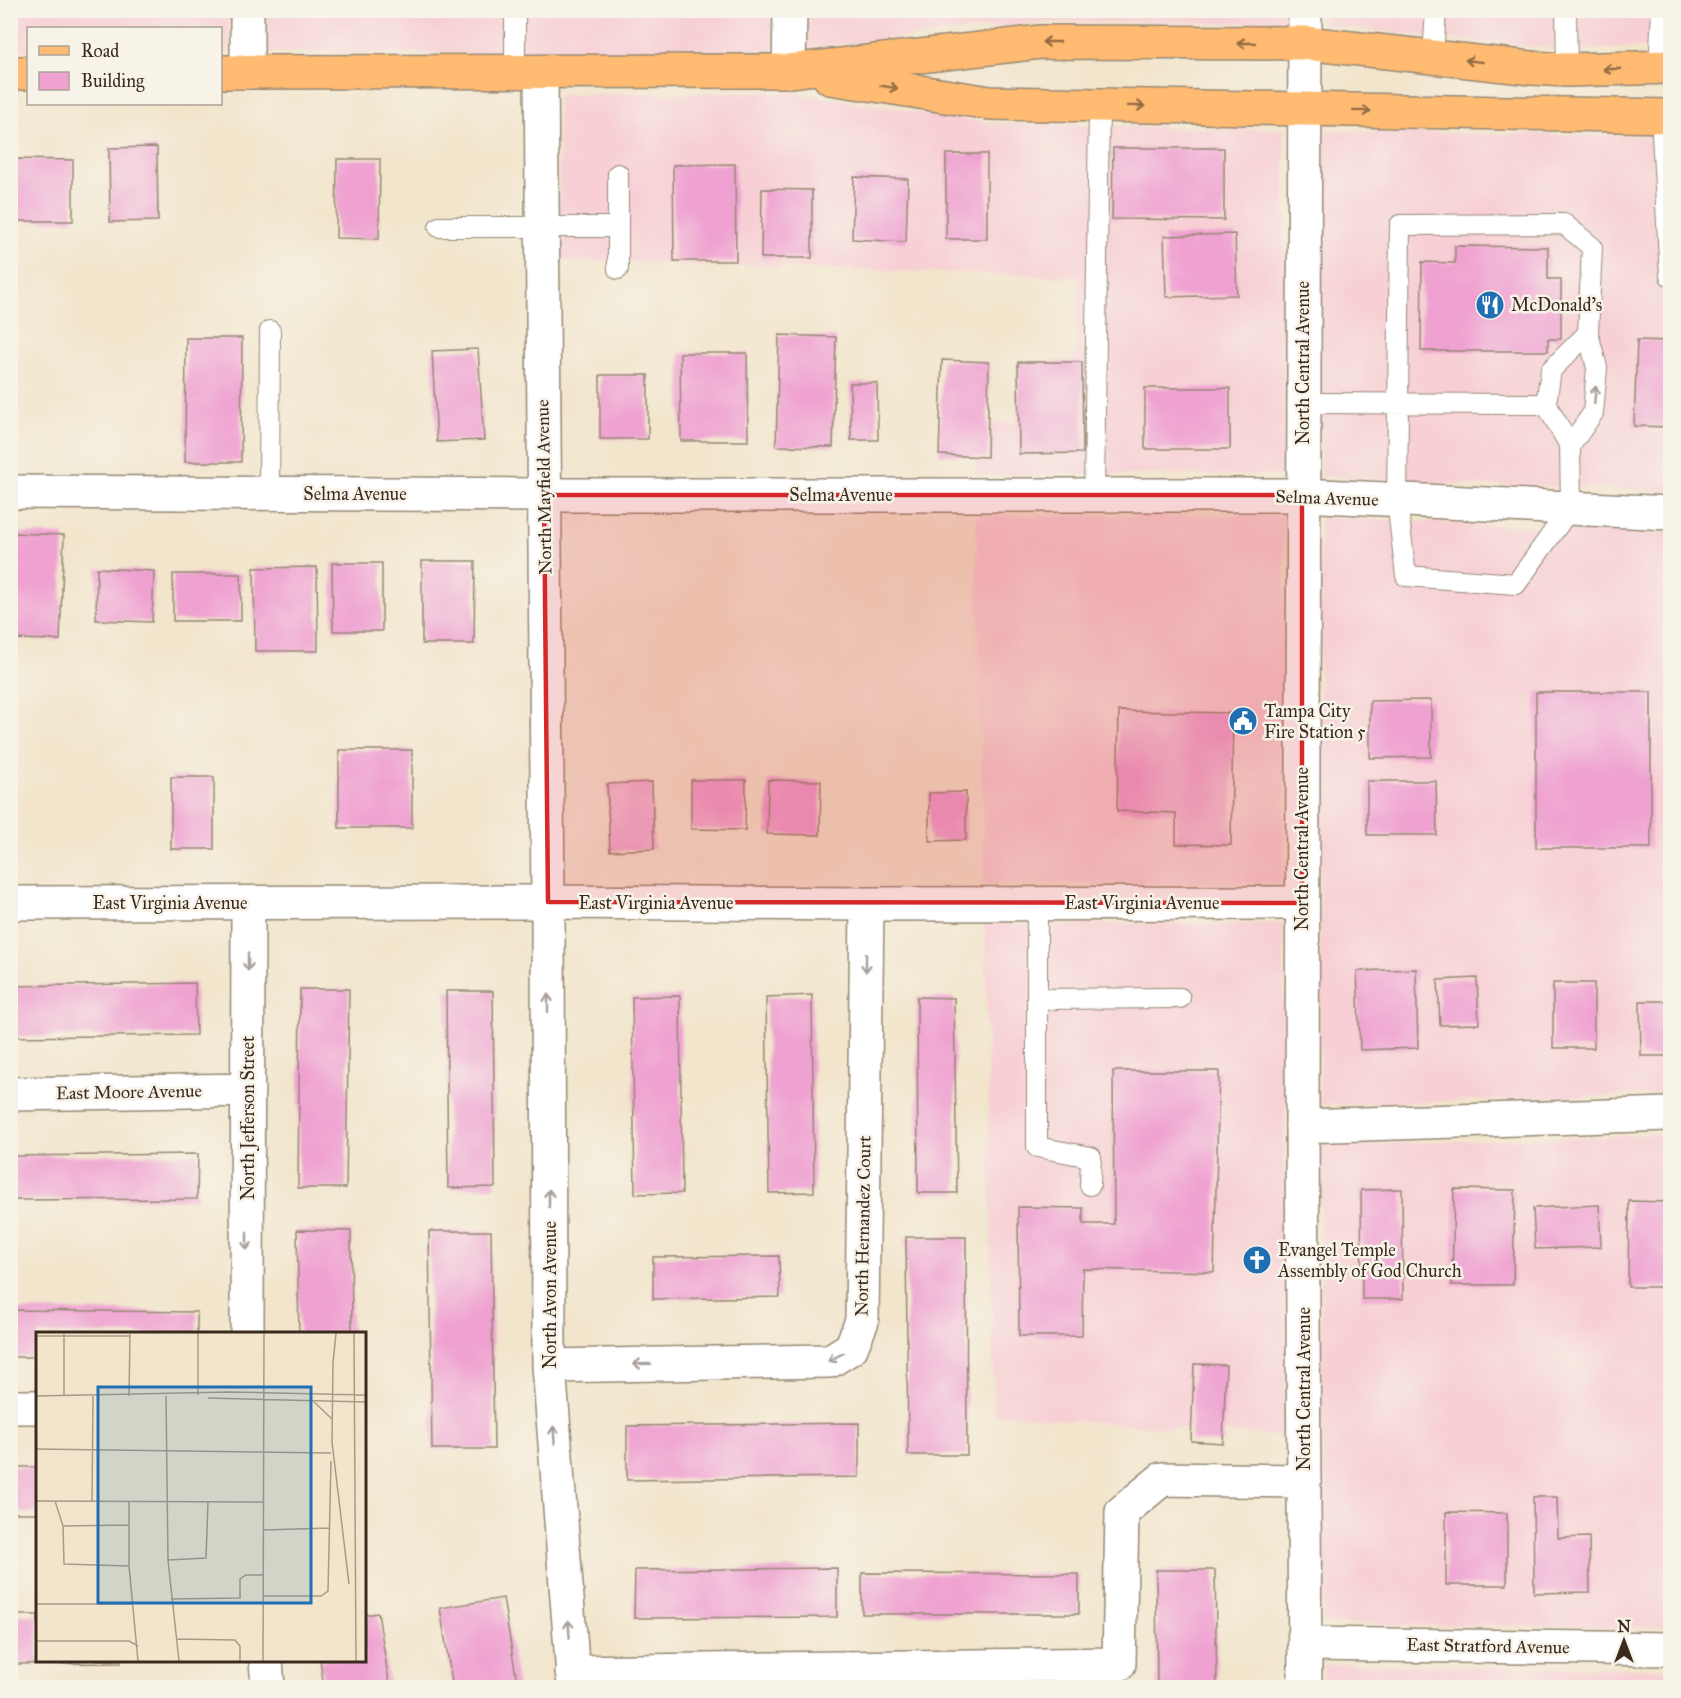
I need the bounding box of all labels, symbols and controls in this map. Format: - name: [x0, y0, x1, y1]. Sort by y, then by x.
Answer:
- legend: [27, 27, 222, 105]
- one-way arrow: [1042, 36, 1062, 48]
- one-way arrow: [1237, 37, 1257, 49]
- text: Road: [81, 40, 119, 62]
- one-way arrow: [1464, 56, 1484, 67]
- one-way arrow: [1603, 63, 1623, 74]
- text: Building: [81, 70, 145, 93]
- one-way arrow: [878, 82, 898, 93]
- one-way arrow: [1126, 100, 1146, 112]
- one-way arrow: [1351, 105, 1371, 117]
- street label: North Central Avenue: [1292, 281, 1314, 445]
- restaurant icon: McDonald's: [1474, 289, 1506, 321]
- place label: McDonald's: [1511, 294, 1602, 316]
- one-way arrow: [1590, 386, 1601, 406]
- street label: North Mayfield Avenue: [531, 399, 557, 575]
- street label: Selma Avenue: [303, 483, 407, 505]
- street label: Selma Avenue: [789, 484, 893, 506]
- street label: Selma Avenue: [1275, 485, 1379, 511]
- place label: Tampa City Fire Station 5: [1264, 700, 1366, 743]
- public building icon: Tampa City Fire Station 5: [1227, 705, 1259, 737]
- street label: North Central Avenue: [1291, 767, 1313, 931]
- street label: East Virginia Avenue: [92, 892, 248, 915]
- street label: East Virginia Avenue: [578, 892, 734, 915]
- street label: East Virginia Avenue: [1064, 892, 1220, 915]
- one-way arrow: [242, 951, 254, 971]
- one-way arrow: [860, 952, 872, 972]
- one-way arrow: [543, 993, 554, 1013]
- street label: North Jefferson Street: [237, 1035, 260, 1200]
- street label: East Moore Avenue: [56, 1080, 202, 1104]
- street label: North Hernandez Court: [850, 1135, 876, 1317]
- one-way arrow: [543, 1188, 555, 1208]
- street label: North Avon Avenue: [539, 1221, 561, 1369]
- one-way arrow: [241, 1230, 253, 1250]
- place label: Evangel Temple Assembly of God Church: [1277, 1239, 1462, 1282]
- church icon: Evangel Temple Assembly of God Church: [1241, 1244, 1273, 1276]
- street label: North Central Avenue: [1293, 1307, 1315, 1471]
- inset map: [36, 1332, 366, 1662]
- one-way arrow: [827, 1351, 845, 1363]
- one-way arrow: [633, 1359, 653, 1370]
- one-way arrow: [549, 1425, 560, 1445]
- north arrow: [1594, 1611, 1654, 1671]
- text: N: [1617, 1617, 1631, 1636]
- one-way arrow: [563, 1620, 574, 1640]
- street label: East Stratford Avenue: [1406, 1634, 1570, 1658]

